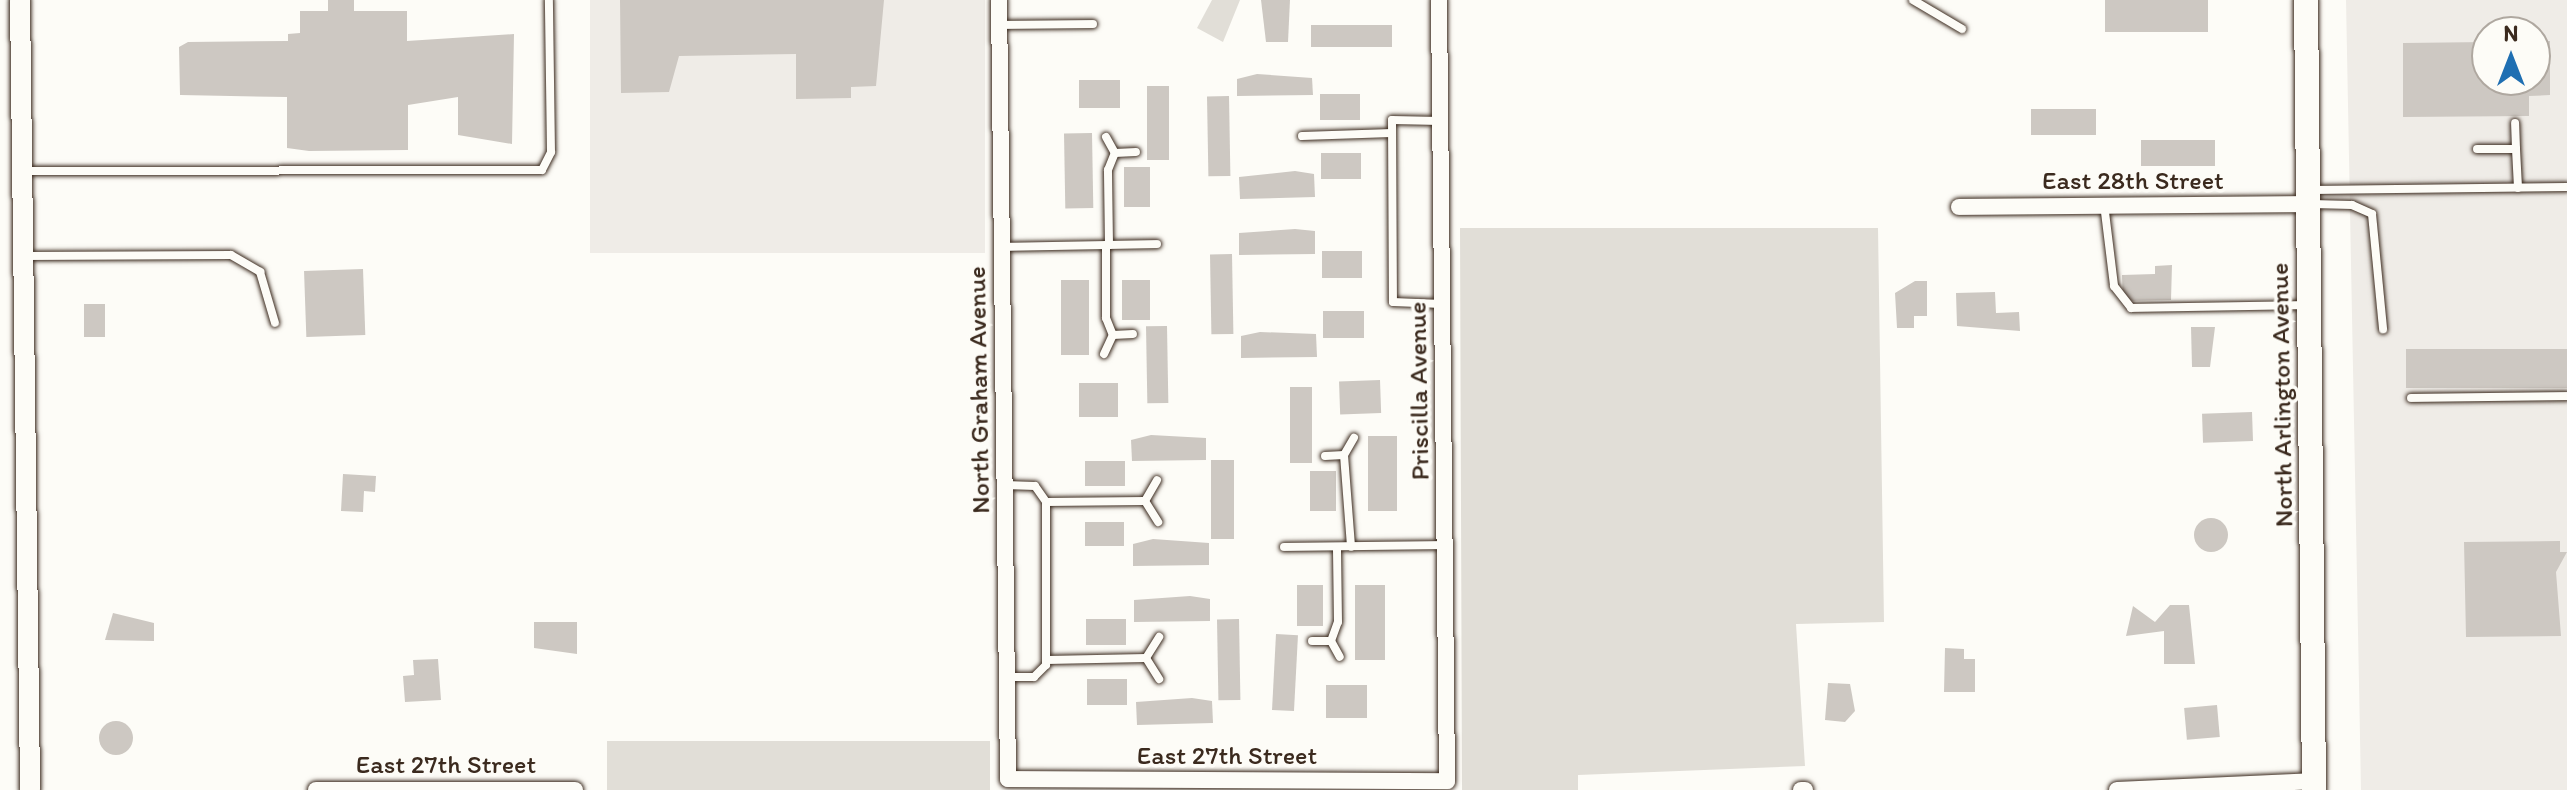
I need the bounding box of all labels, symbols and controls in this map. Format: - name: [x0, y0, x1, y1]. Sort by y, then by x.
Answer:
- north arrow: [2471, 16, 2551, 96]
- text: N: [2504, 20, 2518, 47]
- street label: East 28th Street: [2043, 165, 2223, 197]
- street label: North Arlington Avenue: [2264, 263, 2300, 527]
- street label: North Graham Avenue: [961, 266, 997, 514]
- street label: Priscilla Avenue: [1402, 302, 1436, 480]
- street label: East 27th Street: [1137, 740, 1317, 772]
- street label: East 27th Street: [356, 749, 536, 781]

